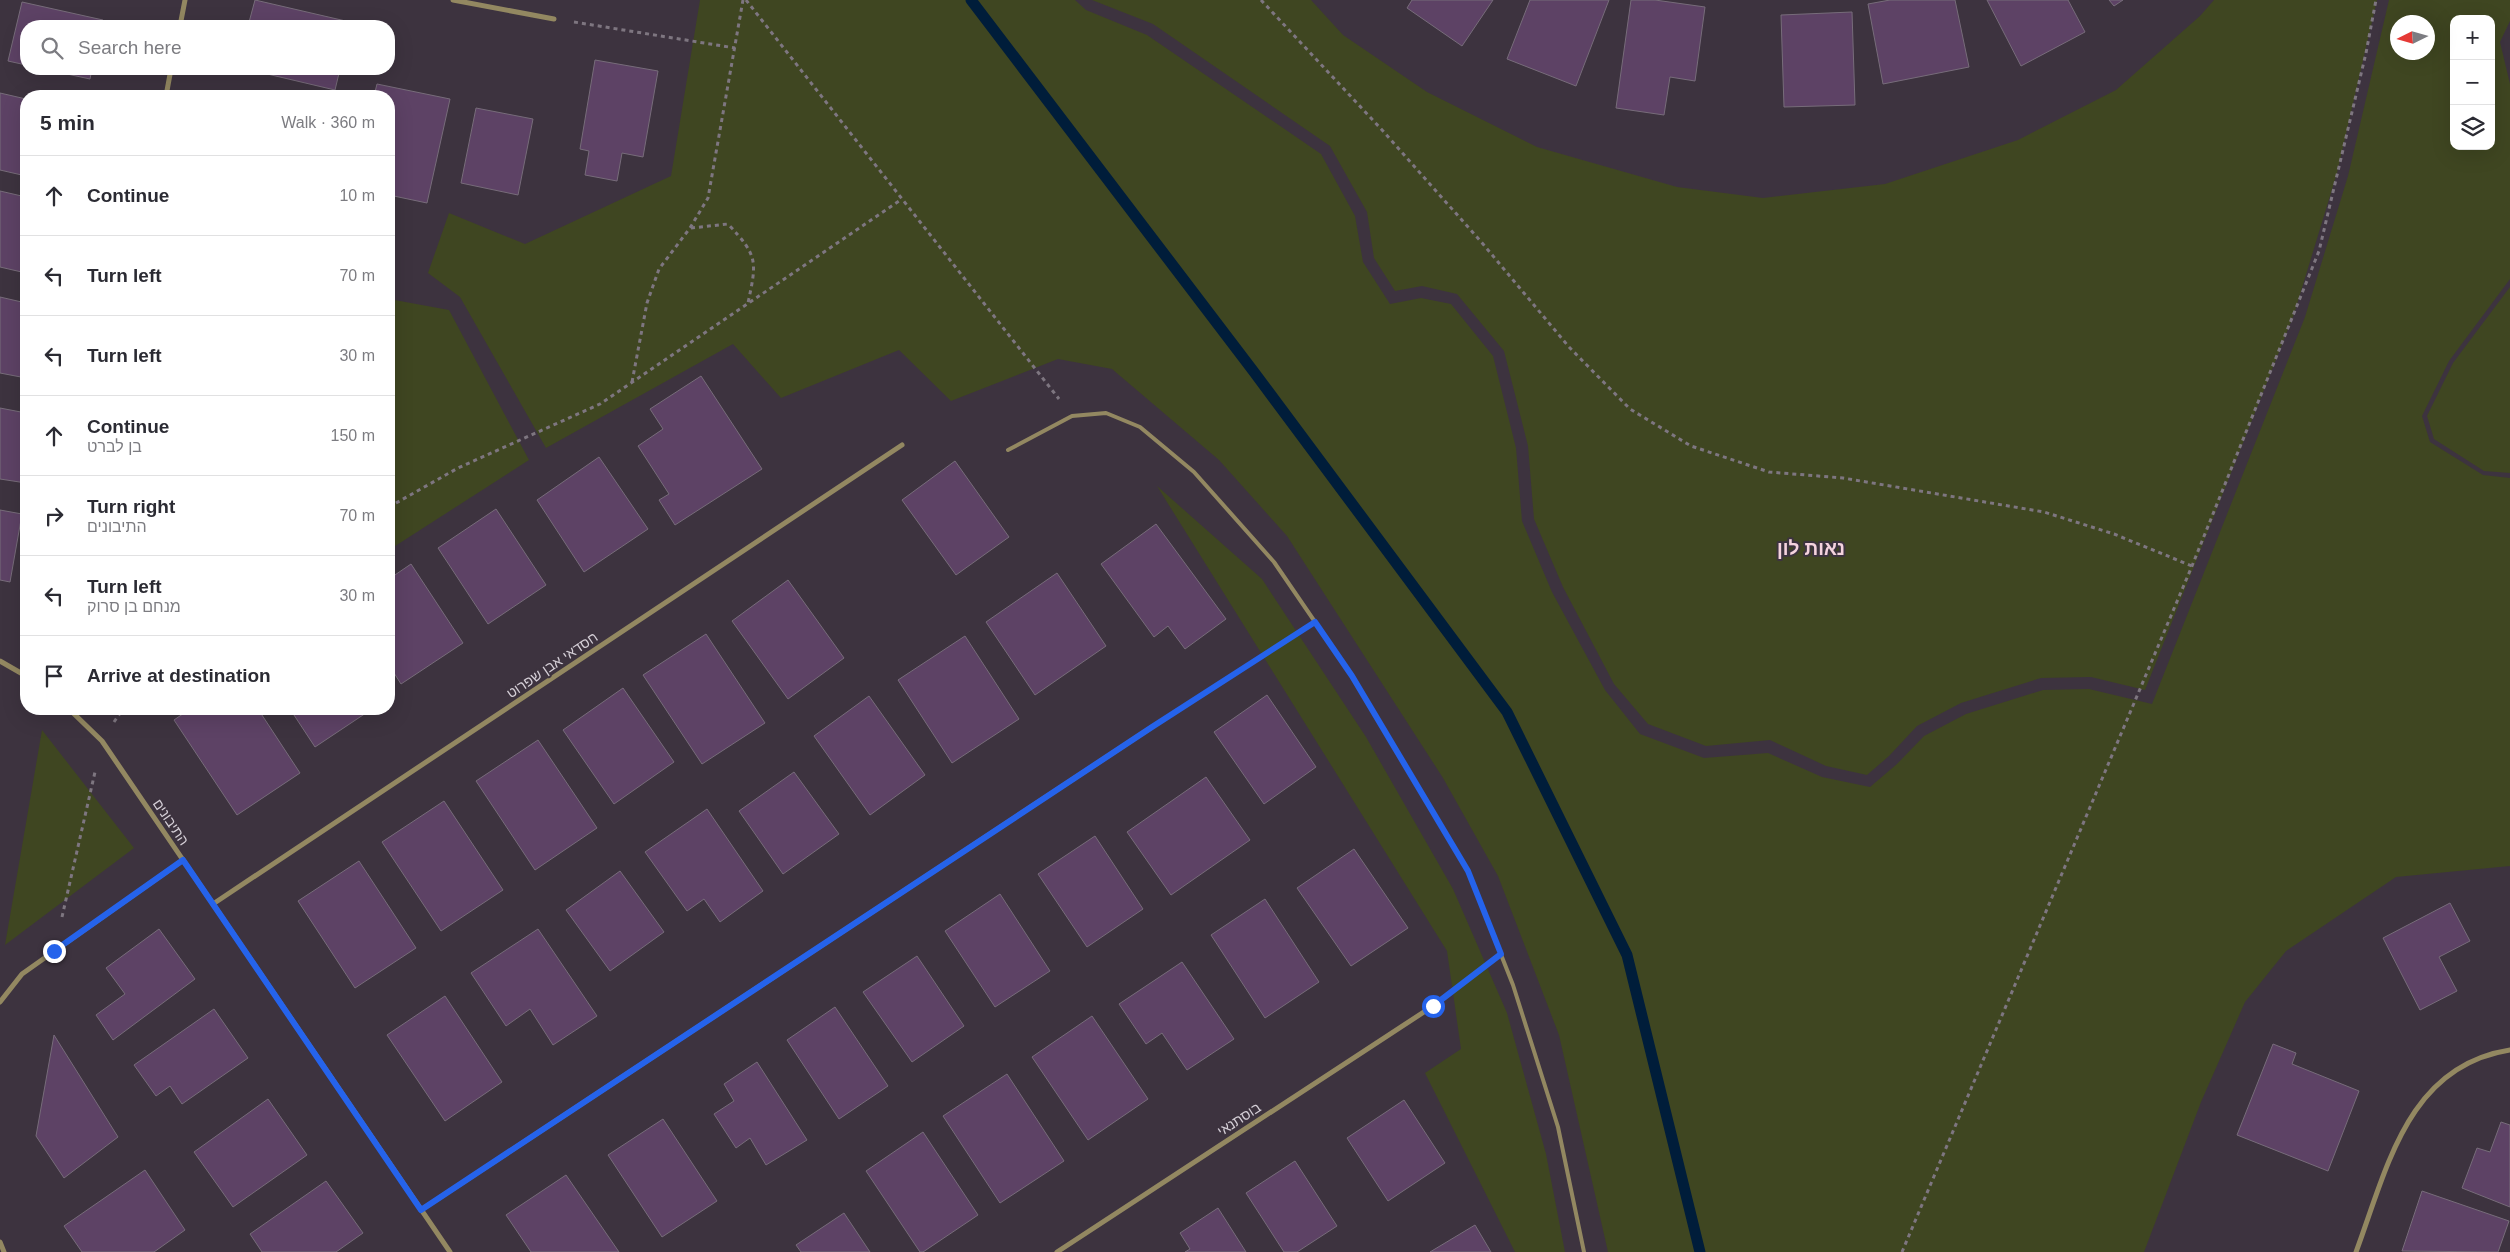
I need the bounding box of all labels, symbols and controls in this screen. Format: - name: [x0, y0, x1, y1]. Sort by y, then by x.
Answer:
- north arrow: [2390, 15, 2435, 60]
- map controls: [2450, 15, 2495, 150]
- button: +: [2450, 15, 2495, 60]
- search box: [20, 20, 395, 75]
- icon: search: [38, 34, 66, 62]
- text: Search here: [78, 37, 182, 58]
- button: −: [2450, 60, 2495, 105]
- button: layers: [2450, 105, 2495, 150]
- text: 5 min: [40, 111, 95, 134]
- text: Walk · 360 m: [281, 114, 375, 131]
- icon: ahead: [40, 182, 68, 210]
- text: Continue: [87, 185, 169, 206]
- text: 10 m: [339, 187, 375, 204]
- icon: left: [40, 262, 68, 290]
- text: Turn left: [87, 265, 162, 286]
- text: 70 m: [339, 267, 375, 284]
- icon: left: [40, 342, 68, 370]
- text: Turn left: [87, 345, 162, 366]
- text: 30 m: [339, 347, 375, 364]
- text: Continue: [87, 416, 169, 437]
- icon: ahead: [40, 422, 68, 450]
- text: 150 m: [331, 427, 375, 444]
- text: בן לברט: [87, 438, 142, 455]
- text: Turn right: [87, 496, 175, 517]
- icon: right: [40, 502, 68, 530]
- text: 70 m: [339, 507, 375, 524]
- text: התיבונים: [87, 518, 147, 535]
- district label: נאות לון: [1777, 538, 1845, 559]
- text: Turn left: [87, 576, 162, 597]
- icon: left: [40, 582, 68, 610]
- text: 30 m: [339, 587, 375, 604]
- text: מנחם בן סרוק: [87, 598, 181, 615]
- street label: חסדאי אבן שפרוט: [504, 629, 600, 701]
- icon: arrive: [40, 662, 68, 690]
- text: Arrive at destination: [87, 665, 271, 686]
- street label: התיבונים: [150, 796, 192, 848]
- route end: [43, 940, 66, 963]
- route start: [1422, 995, 1445, 1018]
- street label: בוסתנאי: [1214, 1099, 1264, 1139]

